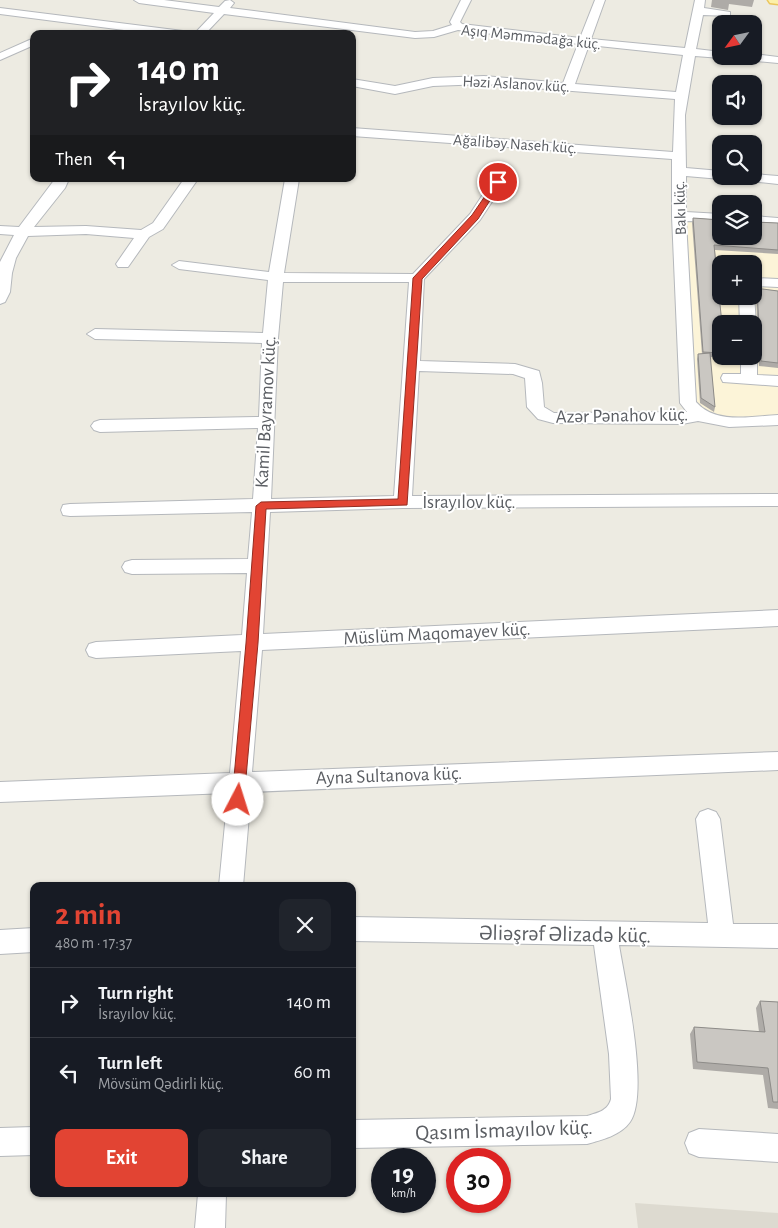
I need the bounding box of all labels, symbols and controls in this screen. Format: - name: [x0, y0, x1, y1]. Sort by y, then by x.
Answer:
- north arrow: [712, 15, 762, 65]
- map controls: [712, 15, 762, 365]
- street label: Aşıq Məmmədağa küç.: [460, 22, 602, 52]
- icon: right: [55, 50, 120, 115]
- text: 140 m: [138, 52, 220, 87]
- street label: Həzi Aslanov küç.: [462, 73, 570, 95]
- button: sound: [712, 75, 762, 125]
- text: İsrayılov küç.: [138, 93, 246, 115]
- street label: Ağalibəy Naseh küç.: [453, 132, 577, 157]
- button: search: [712, 135, 762, 185]
- icon: left: [103, 145, 131, 173]
- text: Then: [55, 150, 93, 169]
- pin: [477, 161, 519, 203]
- icon: arrive: [484, 168, 512, 196]
- street label: Bakı küç.: [671, 180, 689, 236]
- button: layers: [712, 195, 762, 245]
- button: +: [712, 255, 762, 305]
- button: −: [712, 315, 762, 365]
- street label: Kamil Bayramov küç.: [253, 335, 279, 489]
- street label: Azər Pənahov küç.: [555, 405, 689, 427]
- street label: İsrayılov küç.: [422, 492, 516, 512]
- street label: Müslüm Maqomayev küç.: [343, 620, 531, 648]
- street label: Ayna Sultanova küç.: [316, 764, 462, 788]
- position arrow: [211, 773, 263, 825]
- button: close: [279, 899, 331, 951]
- text: 2 min: [55, 900, 122, 930]
- street label: Əliəşrəf Əlizadə küç.: [479, 921, 651, 947]
- text: 480 m · 17:37: [55, 935, 132, 951]
- text: Turn right: [98, 984, 173, 1003]
- icon: right: [55, 989, 83, 1017]
- text: 140 m: [287, 993, 331, 1012]
- text: İsrayılov küç.: [98, 1006, 177, 1022]
- text: Turn left: [98, 1054, 162, 1073]
- icon: left: [55, 1059, 83, 1087]
- text: 60 m: [294, 1063, 331, 1082]
- text: Mövsüm Qədirli küç.: [98, 1076, 224, 1092]
- street label: Qasım İsmayılov küç.: [415, 1116, 593, 1144]
- button: Exit: [55, 1129, 188, 1187]
- button: Share: [198, 1129, 331, 1187]
- speed limit sign: 30: [446, 1148, 511, 1213]
- text: 19: [393, 1162, 414, 1187]
- text: km/h: [391, 1187, 416, 1199]

